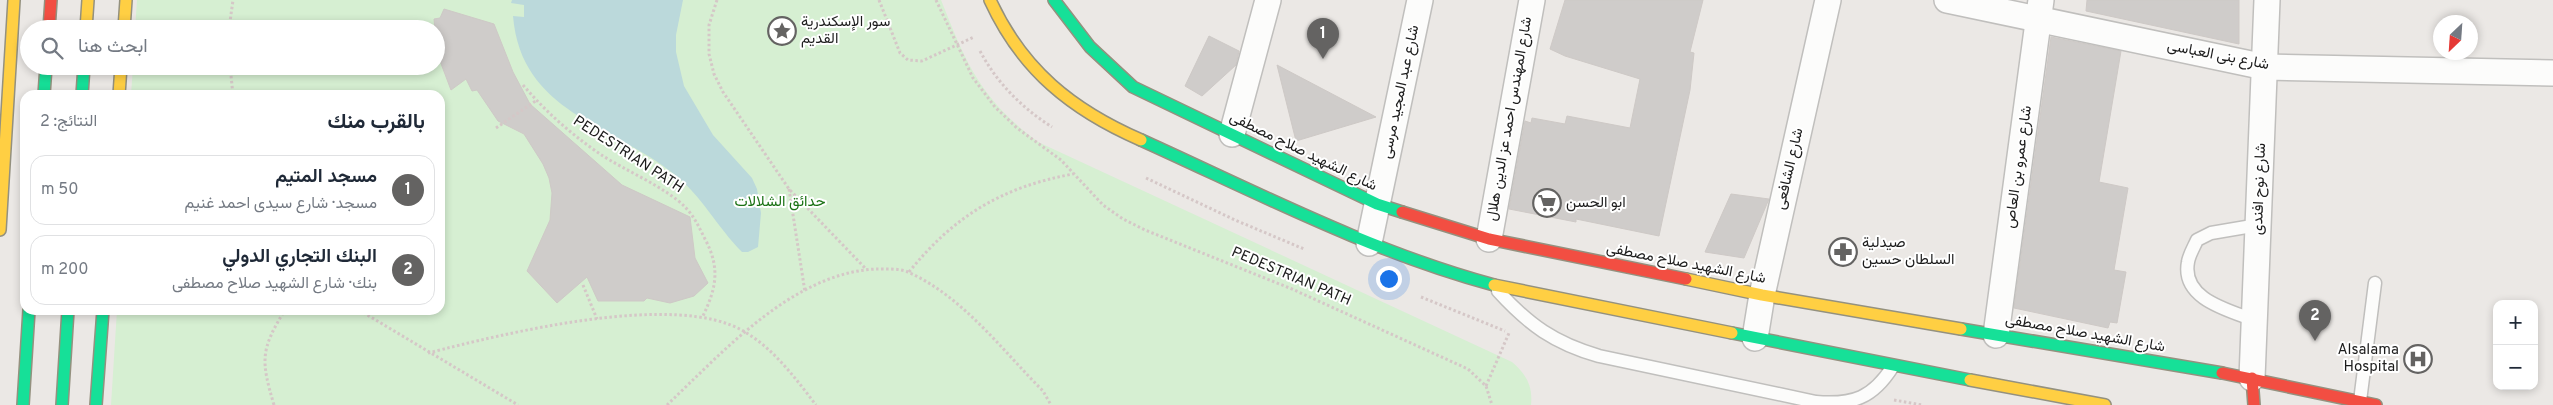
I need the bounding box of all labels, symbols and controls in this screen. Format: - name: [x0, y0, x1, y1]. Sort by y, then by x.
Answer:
- place label: سور الإسكندرية القديم: [801, 13, 890, 49]
- street label: شارع المهندس احمد عز الدين هلال: [1483, 15, 1537, 223]
- north arrow: [2433, 15, 2478, 60]
- place icon: سور الإسكندرية القديم: [767, 16, 797, 46]
- pin: 1: [1307, 18, 1339, 59]
- search box: [20, 20, 445, 75]
- street label: شارع عبد المجيد مرسى: [1378, 23, 1424, 160]
- icon: search: [38, 34, 66, 62]
- text: ابحث هنا: [78, 35, 148, 59]
- street label: شارع بنى العباسى: [2165, 37, 2271, 75]
- street label: شارع عمرو بن العاص: [2001, 104, 2037, 230]
- street label: شارع الشهيد صلاح مصطفى: [1226, 108, 1380, 196]
- text: بالقرب منك: [328, 109, 425, 136]
- text: النتائج: 2: [40, 112, 97, 132]
- street label: PEDESTRIAN PATH: [569, 112, 687, 198]
- street label: شارع الشافعى: [1771, 126, 1809, 212]
- street label: شارع نوح افندى: [2249, 142, 2271, 235]
- text: مسجد المتيم: [275, 165, 377, 189]
- text: 50 m: [41, 180, 79, 200]
- text: 1: [405, 180, 411, 200]
- supermarket icon: ابو الحسن: [1532, 188, 1562, 218]
- park label: حدائق الشلالات: [734, 193, 826, 212]
- text: مسجد · شارع سيدى احمد غنيم: [185, 194, 377, 214]
- place label: ابو الحسن: [1566, 194, 1626, 213]
- place label: صيدلية السلطان حسين: [1862, 234, 1954, 270]
- pharmacy icon: صيدلية السلطان حسين: [1828, 237, 1858, 267]
- street label: شارع الشهيد صلاح مصطفى: [1605, 239, 1767, 289]
- street label: PEDESTRIAN PATH: [1228, 243, 1354, 311]
- text: البنك التجاري الدولي: [222, 245, 377, 269]
- text: 200 m: [41, 260, 89, 280]
- text: 2: [403, 260, 413, 280]
- your location: [1376, 266, 1402, 292]
- text: بنك · شارع الشهيد صلاح مصطفى: [172, 274, 377, 294]
- pin: 2: [2299, 300, 2331, 341]
- map controls: [2493, 300, 2538, 390]
- button: +: [2493, 300, 2538, 345]
- street label: شارع الشهيد صلاح مصطفى: [2004, 311, 2167, 357]
- place label: Alsalama Hospital: [2337, 341, 2399, 377]
- hospital icon: Alsalama Hospital: [2403, 344, 2433, 374]
- button: −: [2493, 345, 2538, 390]

